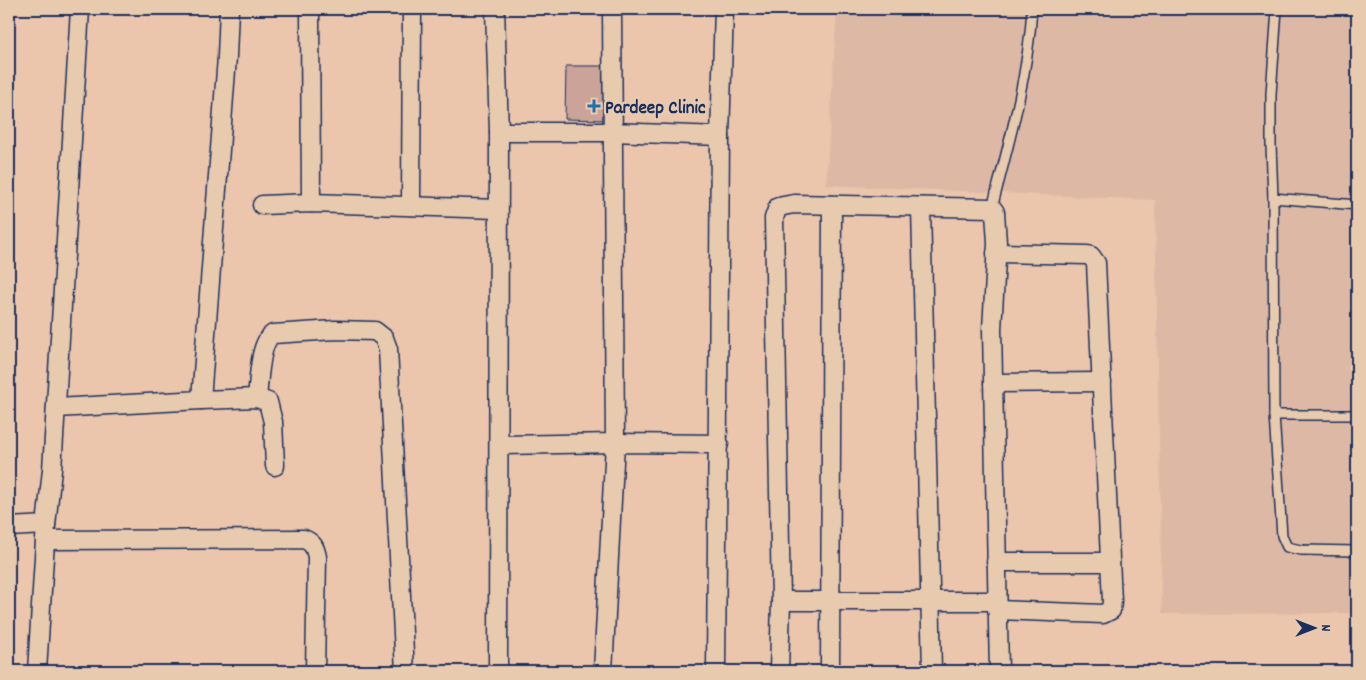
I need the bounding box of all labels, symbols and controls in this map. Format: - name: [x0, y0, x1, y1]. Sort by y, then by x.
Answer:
- place label: Pardeep Clinic: [605, 96, 706, 123]
- marker: Pardeep Clinic: [587, 99, 601, 113]
- north arrow: [1288, 602, 1338, 652]
- text: N: [1315, 625, 1335, 632]

